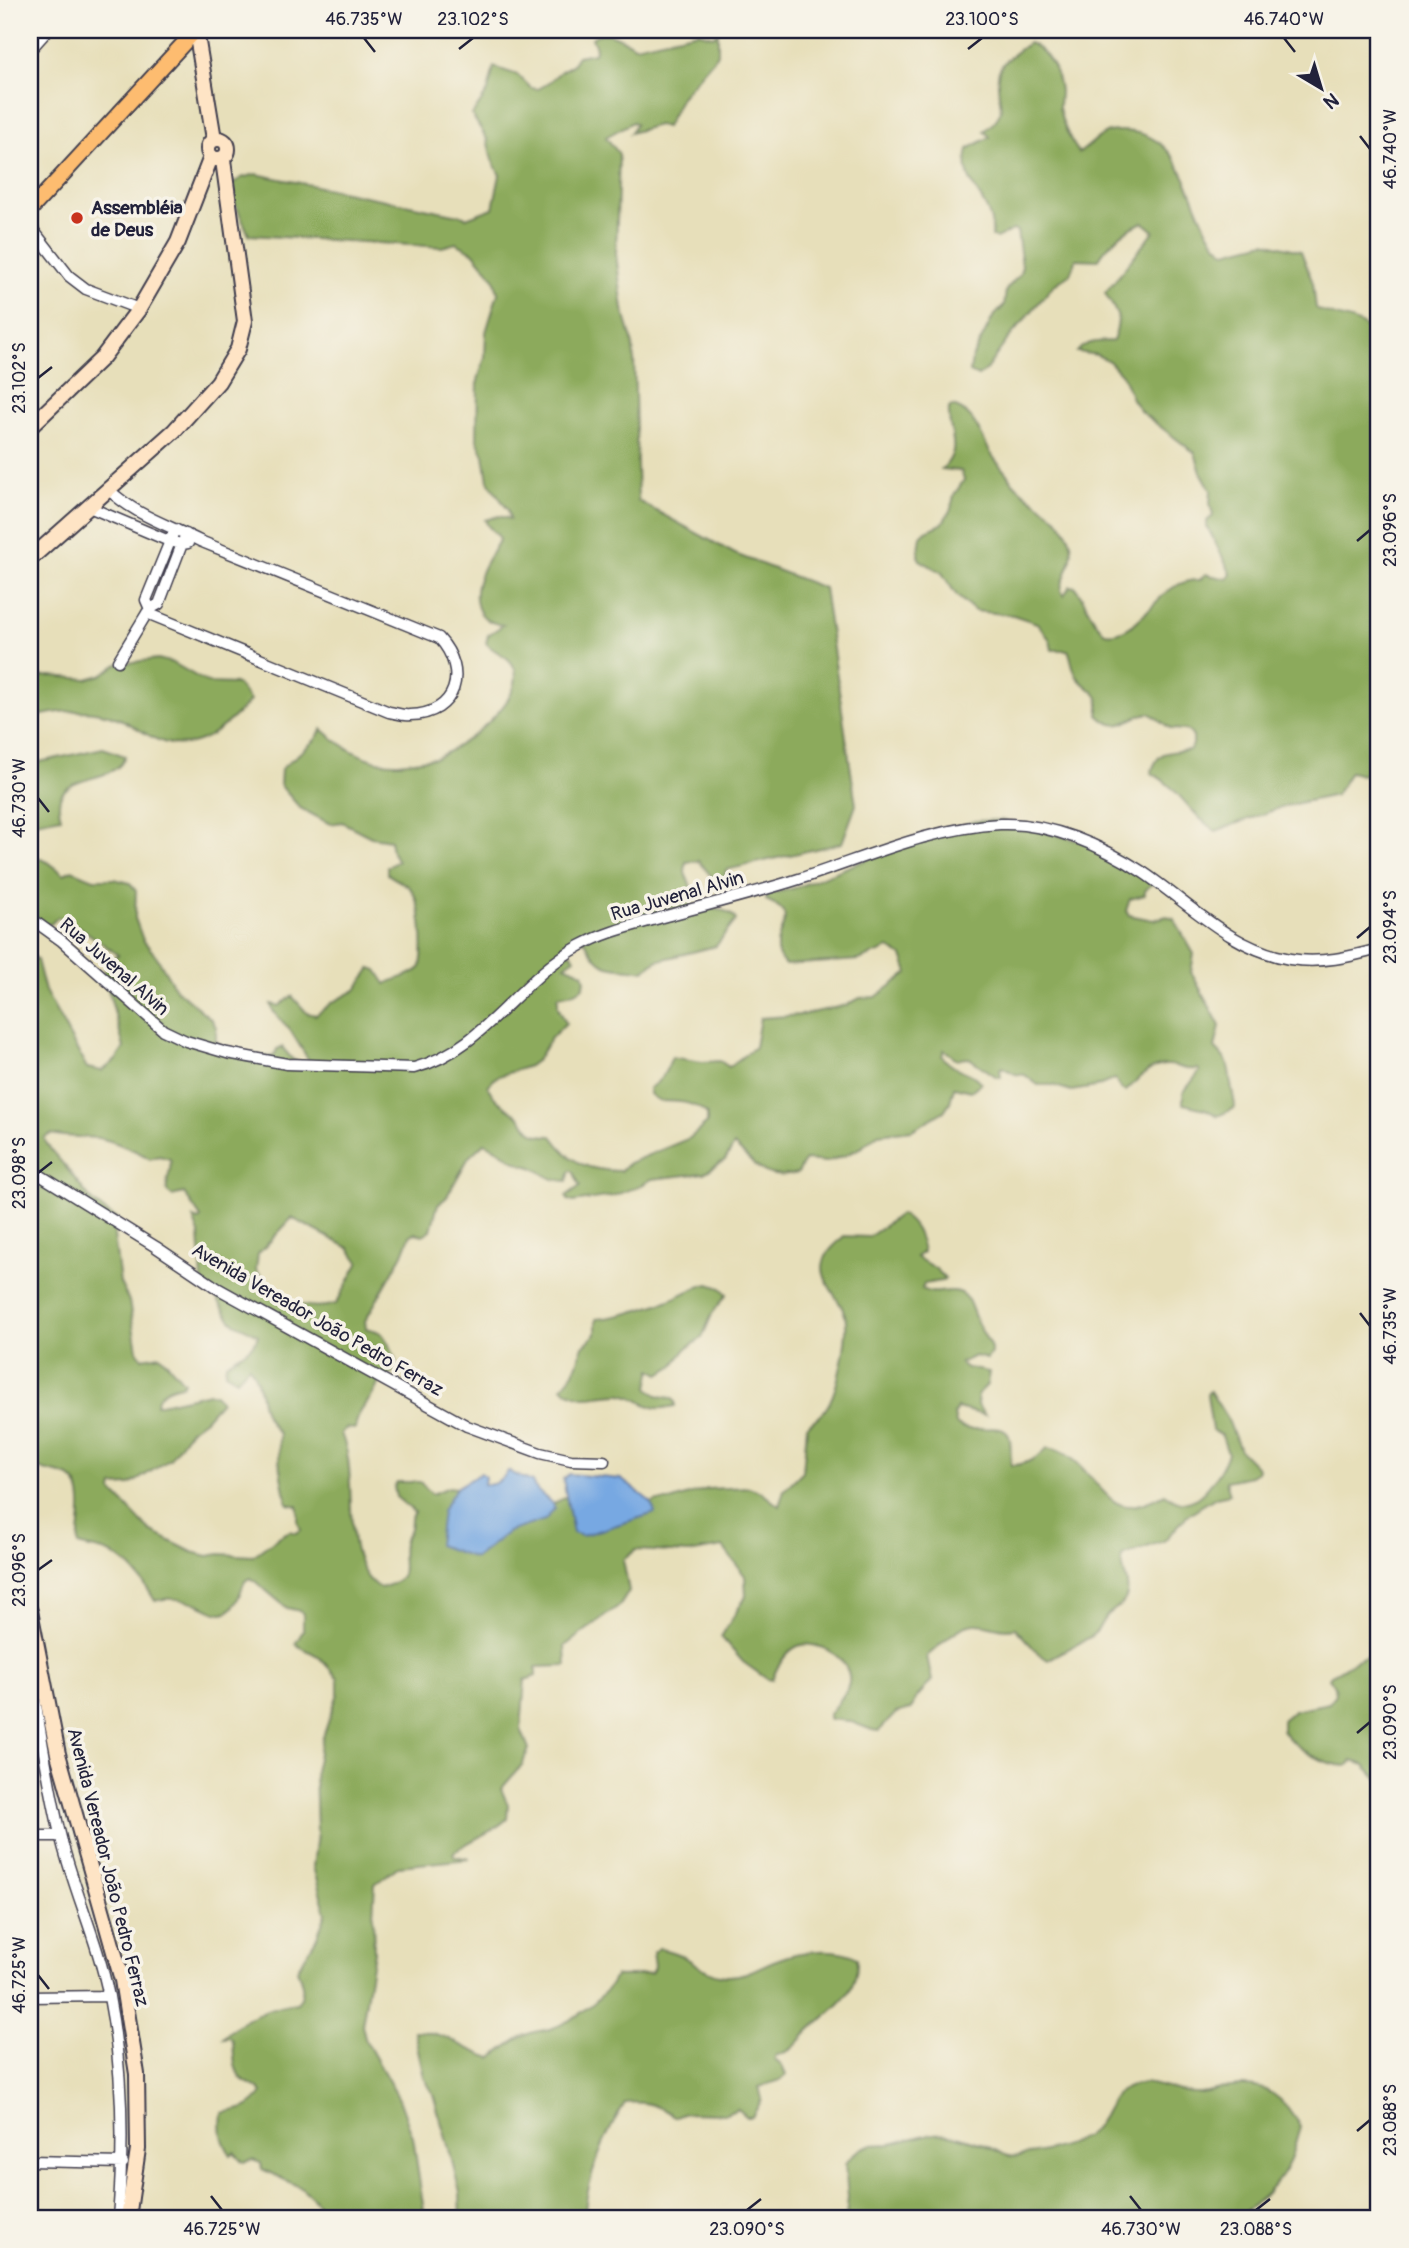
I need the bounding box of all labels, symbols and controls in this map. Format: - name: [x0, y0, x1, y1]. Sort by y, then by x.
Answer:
- text: 46.735°W: [325, 8, 403, 31]
- text: 23.102°S: [437, 8, 509, 31]
- text: 23.100°S: [945, 8, 1019, 31]
- text: 46.740°W: [1244, 8, 1324, 31]
- north arrow: [1286, 52, 1356, 122]
- text: N: [1318, 87, 1343, 114]
- text: 46.740°W: [1379, 109, 1402, 189]
- place label: Assembléia de Deus: [91, 196, 183, 242]
- marker: Assembléia de Deus: [69, 210, 85, 226]
- text: 23.102°S: [8, 342, 31, 414]
- text: 23.096°S: [1379, 493, 1402, 567]
- text: 46.730°W: [8, 758, 31, 838]
- street label: Rua Juvenal Alvin: [608, 866, 747, 926]
- text: 23.094°S: [1379, 890, 1402, 964]
- street label: Rua Juvenal Alvin: [55, 913, 174, 1021]
- text: 23.098°S: [8, 1137, 31, 1209]
- street label: Avenida Vereador João Pedro Ferraz: [187, 1238, 448, 1402]
- text: 46.735°W: [1379, 1287, 1402, 1365]
- text: 23.096°S: [8, 1533, 31, 1607]
- text: 23.090°S: [1379, 1684, 1402, 1760]
- street label: Avenida Vereador João Pedro Ferraz: [62, 1725, 154, 2009]
- text: 46.725°W: [8, 1936, 31, 2014]
- text: 23.088°S: [1379, 2084, 1402, 2156]
- text: 46.725°W: [183, 2218, 261, 2241]
- text: 23.090°S: [709, 2218, 785, 2241]
- text: 46.730°W: [1101, 2218, 1181, 2241]
- text: 23.088°S: [1220, 2218, 1292, 2241]

